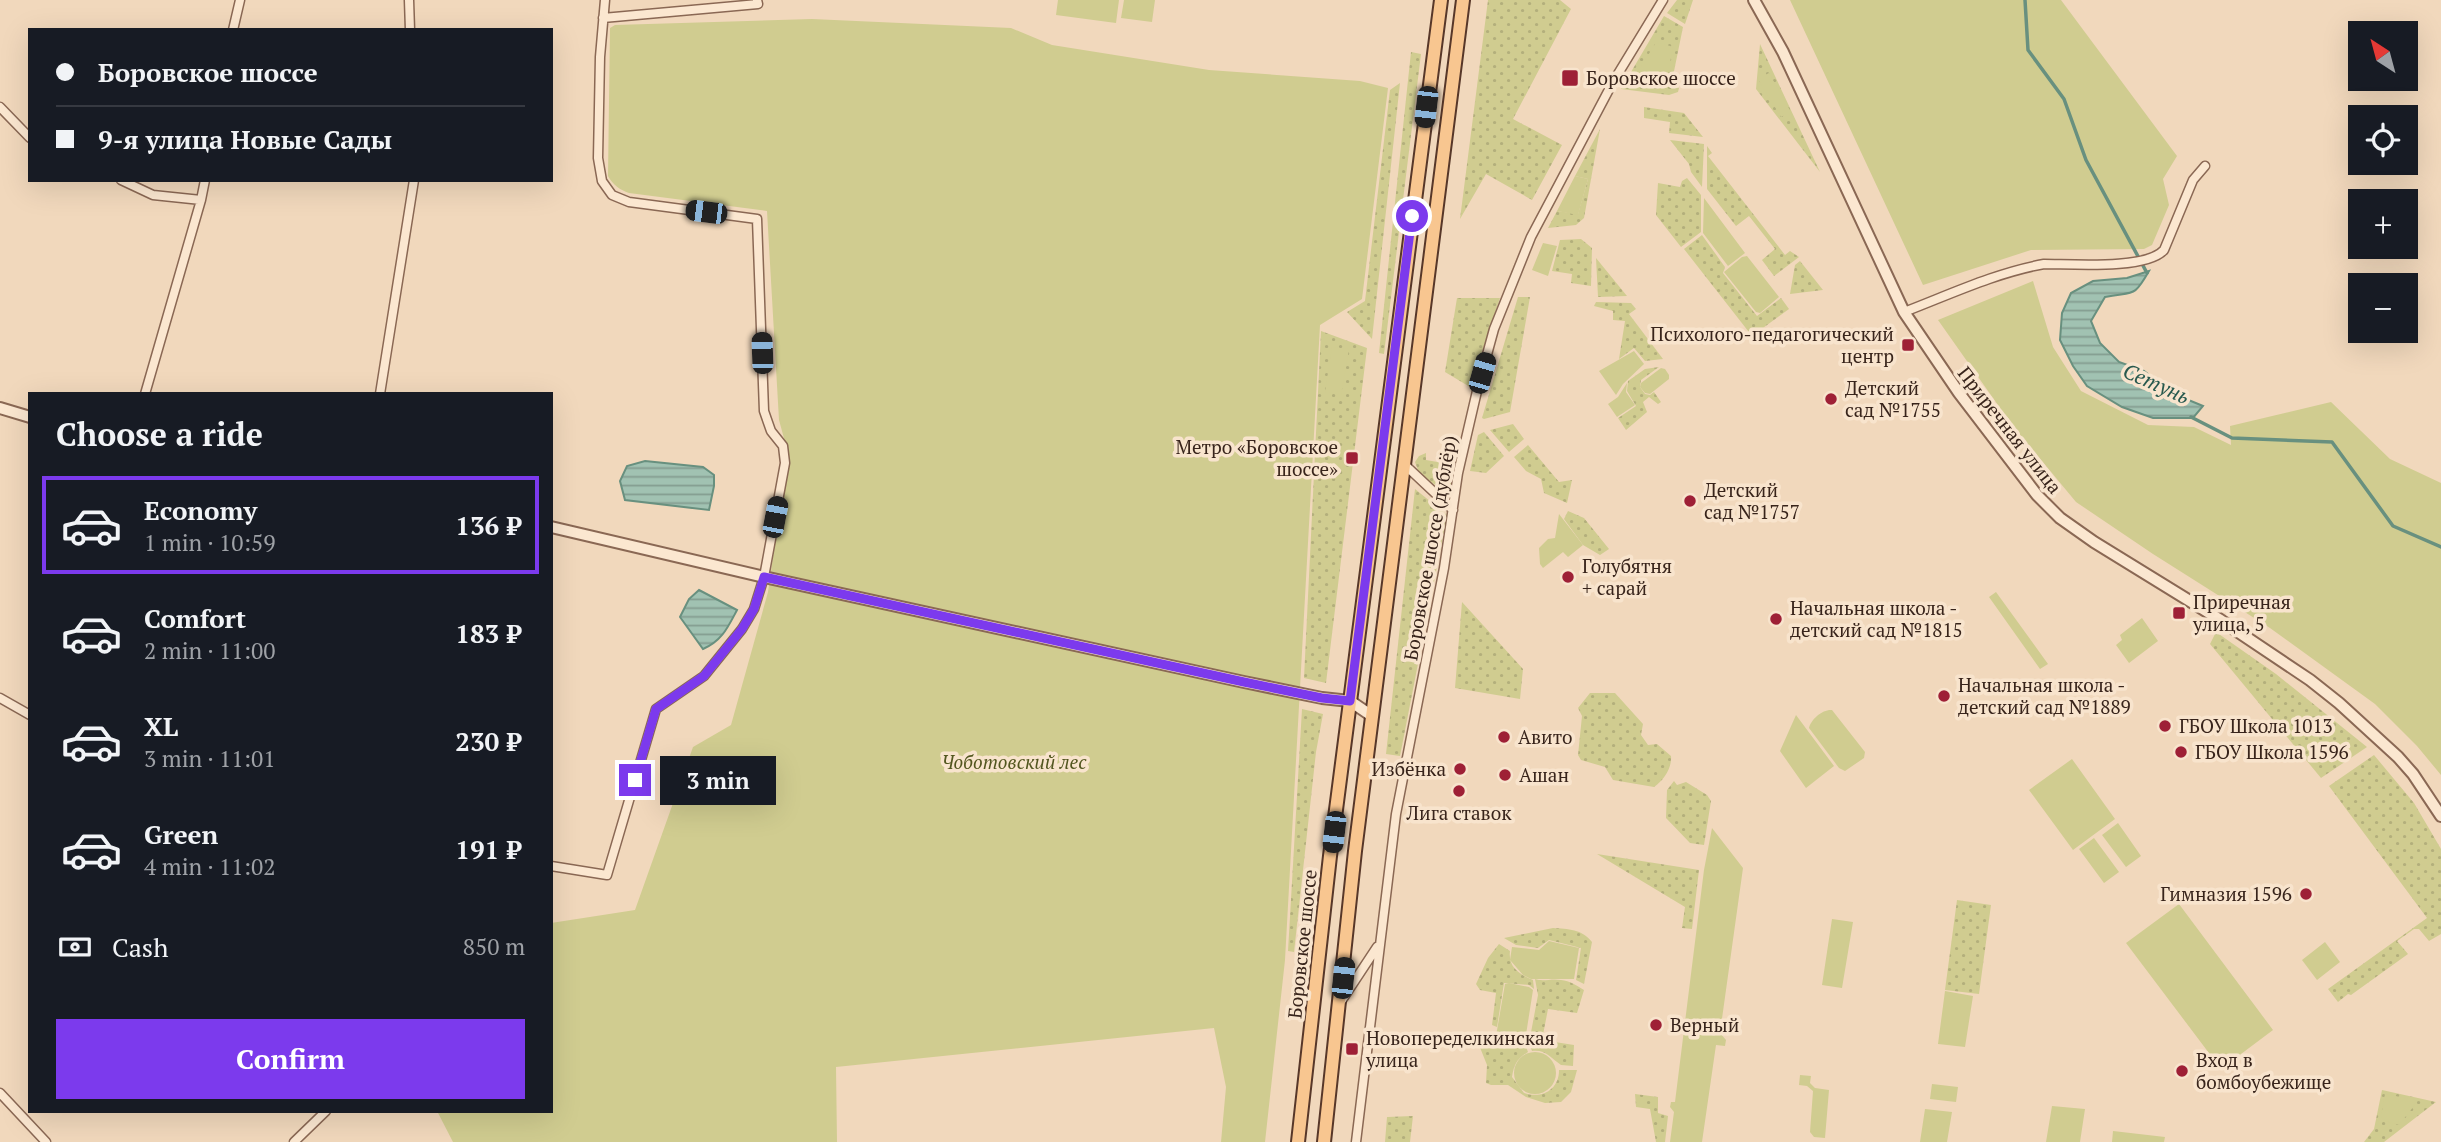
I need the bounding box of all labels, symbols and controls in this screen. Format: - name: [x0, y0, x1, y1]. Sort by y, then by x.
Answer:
- north arrow: [2348, 21, 2418, 91]
- map controls: [2348, 21, 2418, 343]
- text: Боровское шоссе: [98, 55, 318, 89]
- place label: Боровское шоссе: [1586, 65, 1736, 90]
- marker: Боровское шоссе: [1560, 68, 1580, 88]
- car: [1414, 85, 1439, 129]
- button: locate: [2348, 105, 2418, 175]
- text: 9-я улица Новые Сады: [98, 122, 392, 156]
- button: +: [2348, 189, 2418, 259]
- car: [684, 199, 729, 225]
- route start: [1396, 200, 1428, 232]
- button: −: [2348, 273, 2418, 343]
- place label: Психолого-педагогический центр: [1650, 321, 1894, 368]
- car: [751, 332, 774, 374]
- marker: Психолого-педагогический центр: [1900, 337, 1916, 353]
- car: [1467, 350, 1498, 396]
- water label: Сетунь: [2119, 356, 2194, 410]
- street label: Приречная улица: [1953, 361, 2068, 499]
- place label: Детский сад №1755: [1845, 375, 1941, 422]
- marker: Детский сад №1755: [1823, 391, 1839, 407]
- text: Choose a ride: [56, 413, 263, 455]
- street label: Боровское шоссе (дублёр): [1397, 433, 1462, 662]
- place label: Метро «Боровское шоссе»: [1176, 434, 1338, 481]
- marker: Метро «Боровское шоссе»: [1344, 450, 1360, 466]
- place label: Детский сад №1757: [1704, 477, 1800, 524]
- text: Economy: [144, 493, 257, 527]
- marker: Детский сад №1757: [1682, 493, 1698, 509]
- icon: car: [60, 494, 123, 557]
- car: [761, 494, 790, 540]
- text: 136 ₽: [455, 508, 521, 542]
- text: 1 min · 10:59: [144, 527, 276, 558]
- place label: Голубятня + сарай: [1582, 553, 1672, 600]
- marker: Голубятня + сарай: [1560, 569, 1576, 585]
- place label: Приречная улица, 5: [2192, 589, 2291, 636]
- place label: Начальная школа - детский сад №1815: [1790, 595, 1963, 642]
- text: Comfort: [144, 601, 246, 635]
- icon: car: [60, 602, 123, 665]
- marker: Приречная улица, 5: [2171, 605, 2187, 621]
- marker: Начальная школа - детский сад №1815: [1768, 611, 1784, 627]
- text: 183 ₽: [455, 616, 521, 650]
- text: 2 min · 11:00: [144, 635, 276, 666]
- place label: Начальная школа - детский сад №1889: [1958, 672, 2131, 719]
- marker: Начальная школа - детский сад №1889: [1936, 688, 1952, 704]
- text: XL: [144, 709, 178, 743]
- icon: car: [60, 710, 123, 773]
- place label: ГБОУ Школа 1013: [2179, 713, 2333, 738]
- marker: ГБОУ Школа 1013: [2157, 718, 2173, 734]
- text: 230 ₽: [455, 724, 521, 758]
- place label: Авито: [1518, 724, 1573, 749]
- marker: Авито: [1496, 729, 1512, 745]
- place label: ГБОУ Школа 1596: [2195, 739, 2349, 764]
- text: 3 min · 11:01: [144, 743, 276, 774]
- marker: ГБОУ Школа 1596: [2173, 744, 2189, 760]
- park label: Чоботовский лес: [942, 749, 1087, 774]
- callout: 3 min: [660, 756, 775, 804]
- place label: Избёнка: [1372, 756, 1446, 781]
- marker: Избёнка: [1452, 761, 1468, 777]
- place label: Ашан: [1519, 762, 1569, 787]
- route end: [619, 764, 651, 796]
- text: 3 min: [687, 765, 749, 796]
- marker: Ашан: [1497, 767, 1513, 783]
- marker: Лига ставок: [1451, 783, 1467, 799]
- place label: Лига ставок: [1406, 800, 1512, 825]
- car: [1322, 810, 1347, 854]
- text: Green: [144, 817, 218, 851]
- icon: car: [60, 818, 123, 881]
- text: 191 ₽: [455, 832, 521, 866]
- text: 4 min · 11:02: [144, 851, 276, 882]
- street label: Боровское шоссе: [1281, 868, 1322, 1020]
- place label: Гимназия 1596: [2160, 881, 2292, 906]
- marker: Гимназия 1596: [2298, 886, 2314, 902]
- icon: cash: [56, 928, 94, 966]
- text: Cash: [112, 930, 168, 964]
- text: 850 m: [463, 931, 525, 962]
- car: [1331, 956, 1356, 1000]
- place label: Верный: [1670, 1012, 1739, 1037]
- marker: Верный: [1648, 1017, 1664, 1033]
- button: Confirm: [56, 1019, 525, 1099]
- place label: Новопеределкинская улица: [1365, 1025, 1555, 1072]
- marker: Новопеределкинская улица: [1344, 1041, 1360, 1057]
- place label: Вход в бомбоубежище: [2196, 1047, 2331, 1094]
- marker: Вход в бомбоубежище: [2174, 1063, 2190, 1079]

